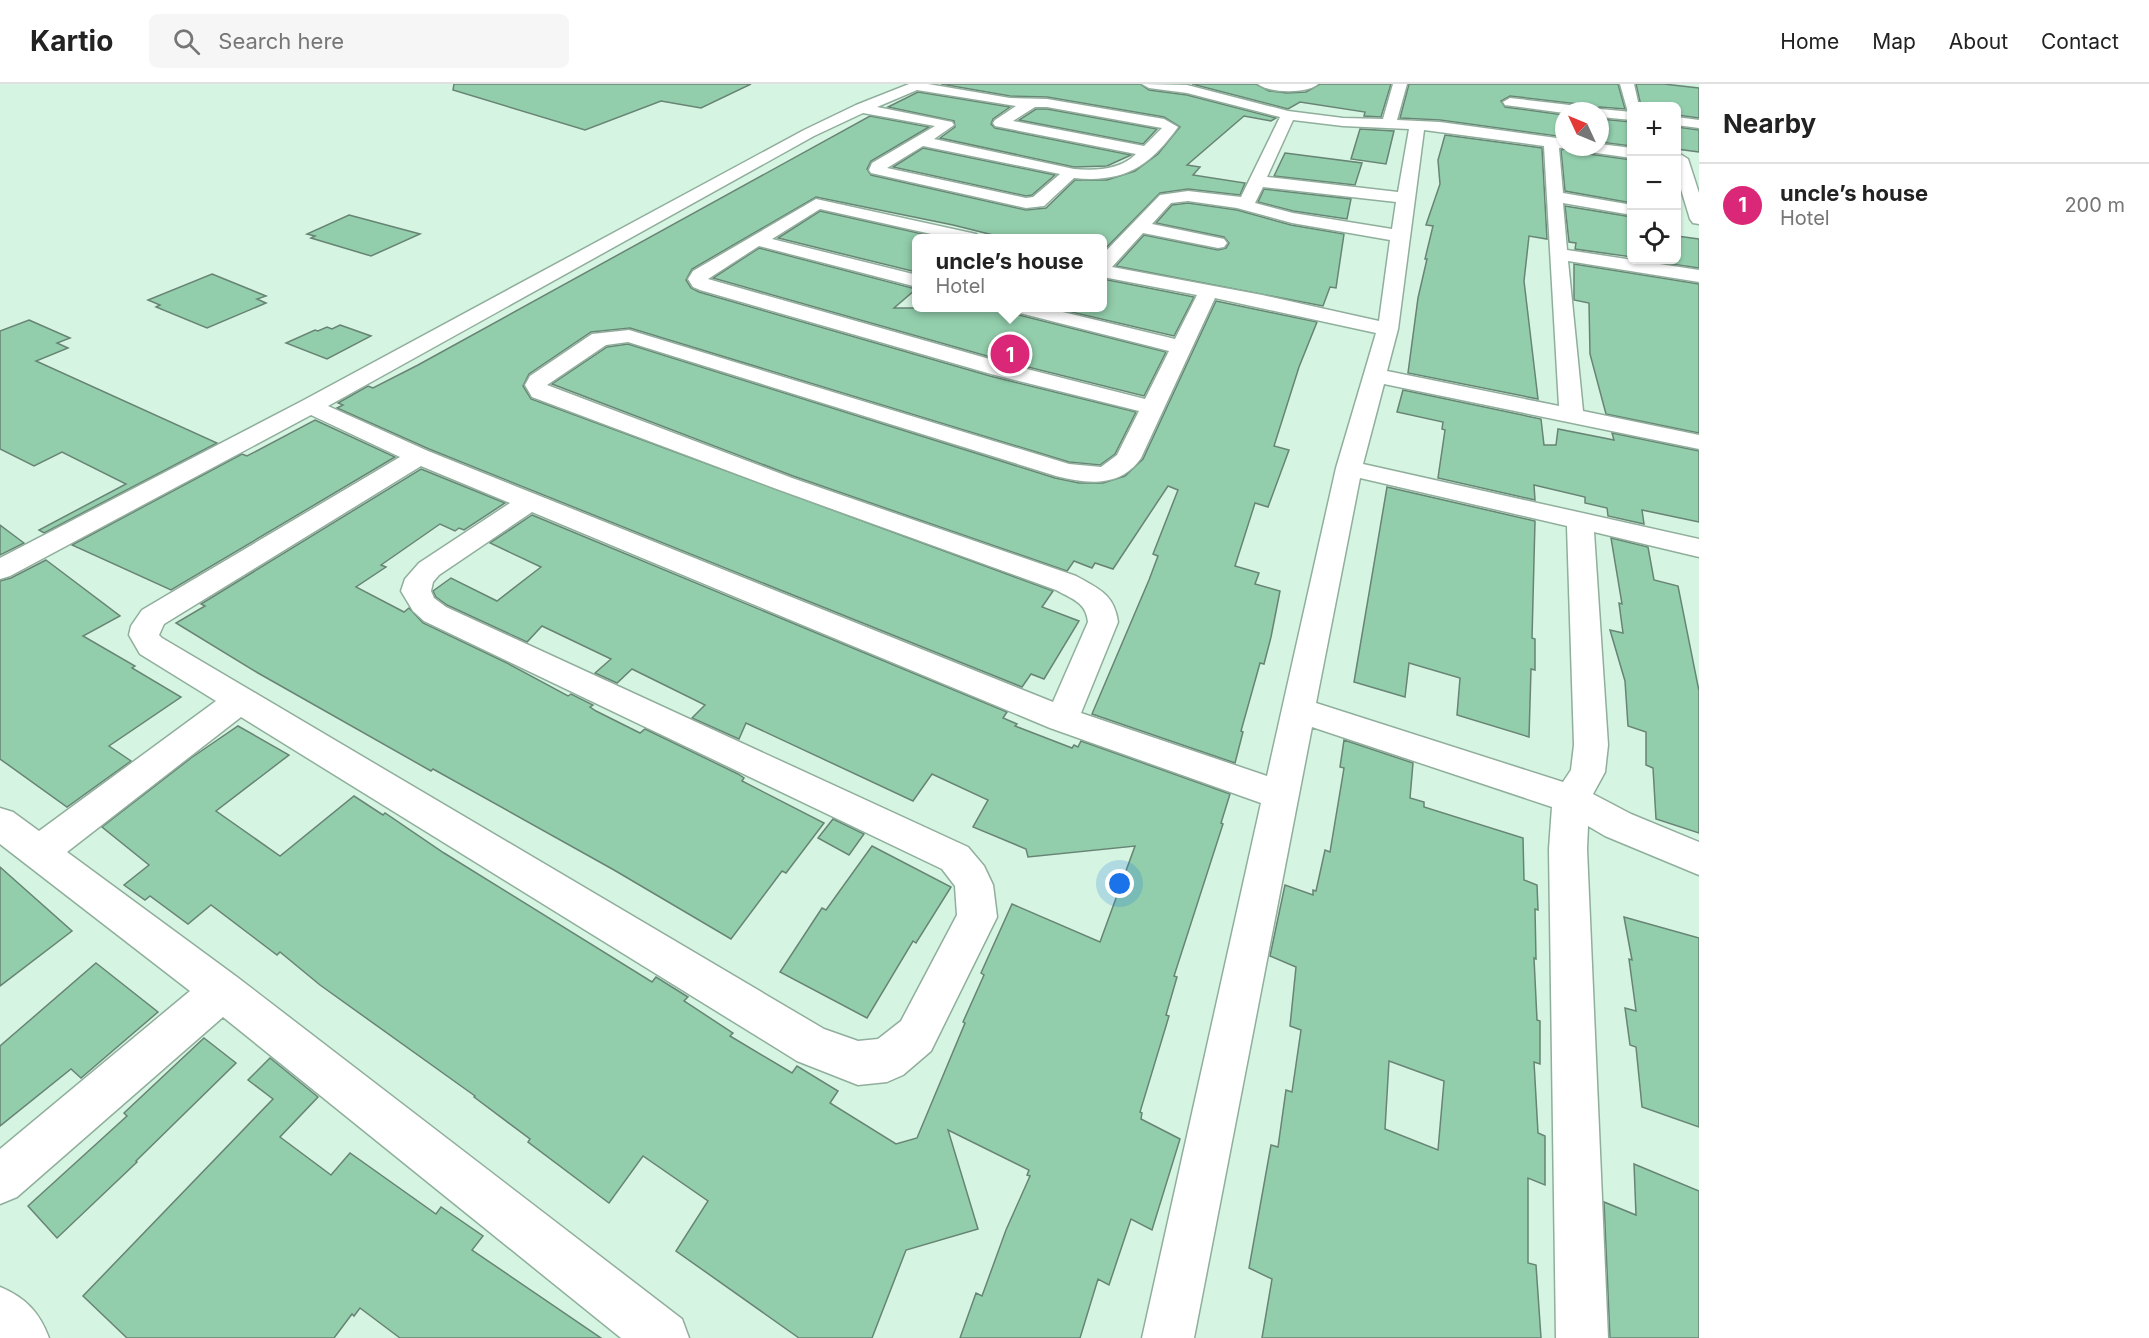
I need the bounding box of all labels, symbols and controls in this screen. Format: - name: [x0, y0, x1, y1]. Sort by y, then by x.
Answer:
- search box: [149, 14, 569, 68]
- text: Kartio: [30, 24, 113, 58]
- icon: search: [170, 25, 203, 58]
- text: Search here: [218, 28, 344, 54]
- text: Home: [1780, 29, 1839, 54]
- text: Map: [1872, 29, 1916, 54]
- text: About: [1949, 29, 2008, 54]
- text: Contact: [2041, 29, 2119, 54]
- north arrow: [1555, 102, 1609, 156]
- map controls: [1627, 102, 1681, 264]
- button: +: [1627, 102, 1681, 156]
- text: Nearby: [1723, 108, 1816, 139]
- button: −: [1627, 156, 1681, 210]
- text: uncle’s house: [1780, 180, 1928, 206]
- text: 1: [1738, 193, 1747, 217]
- text: 200 m: [2064, 193, 2125, 217]
- text: Hotel: [1780, 206, 1830, 230]
- button: locate: [1627, 210, 1681, 264]
- popup: [912, 234, 1107, 312]
- text: uncle’s house: [935, 248, 1084, 274]
- text: Hotel: [935, 274, 985, 298]
- pin: 1: [990, 332, 1030, 376]
- your location: [1105, 869, 1134, 898]

